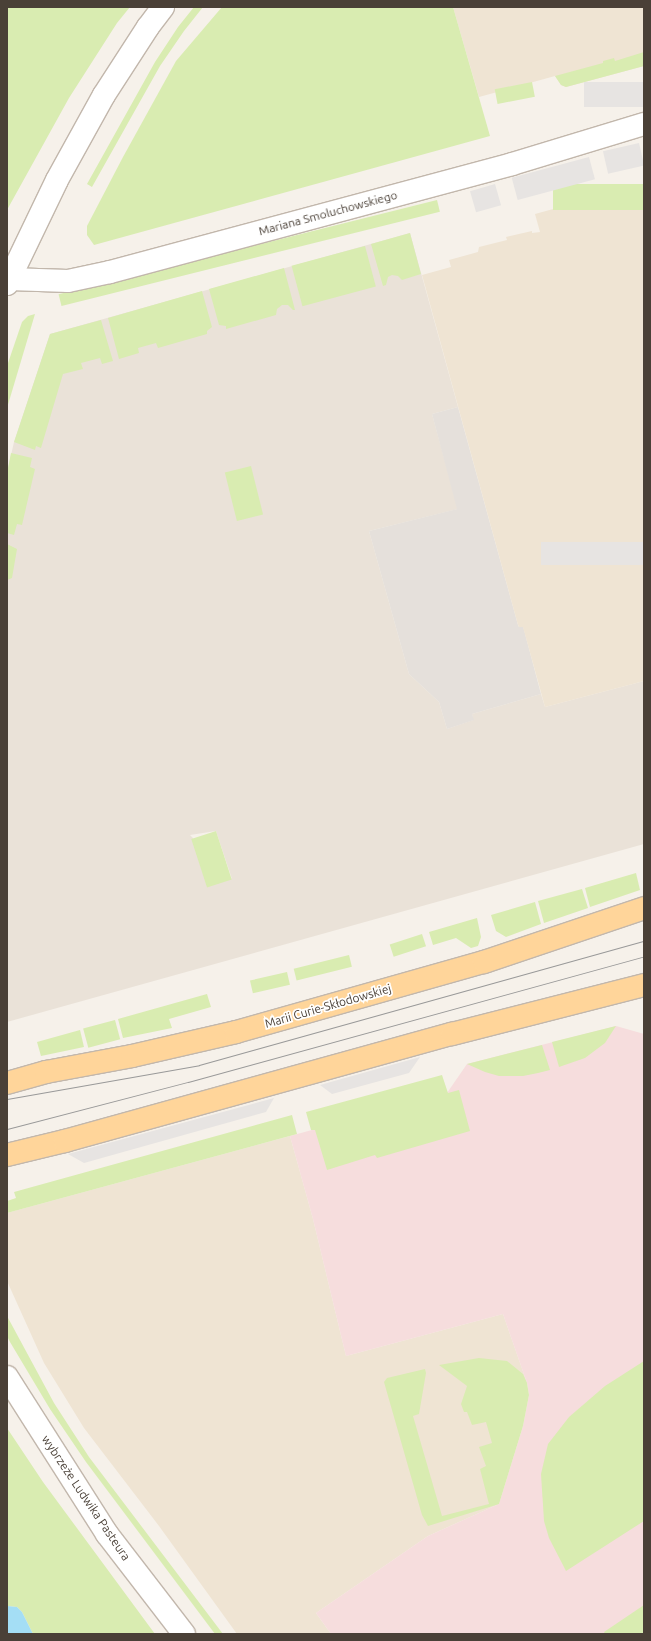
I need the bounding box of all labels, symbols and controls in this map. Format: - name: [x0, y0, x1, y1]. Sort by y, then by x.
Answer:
- street label: Mariana Smoluchowskiego: [257, 188, 399, 238]
- street label: Marii Curie-Skłodowskiej: [263, 981, 393, 1031]
- street label: wybrzeże Ludwika Pasteura: [39, 1433, 133, 1563]

